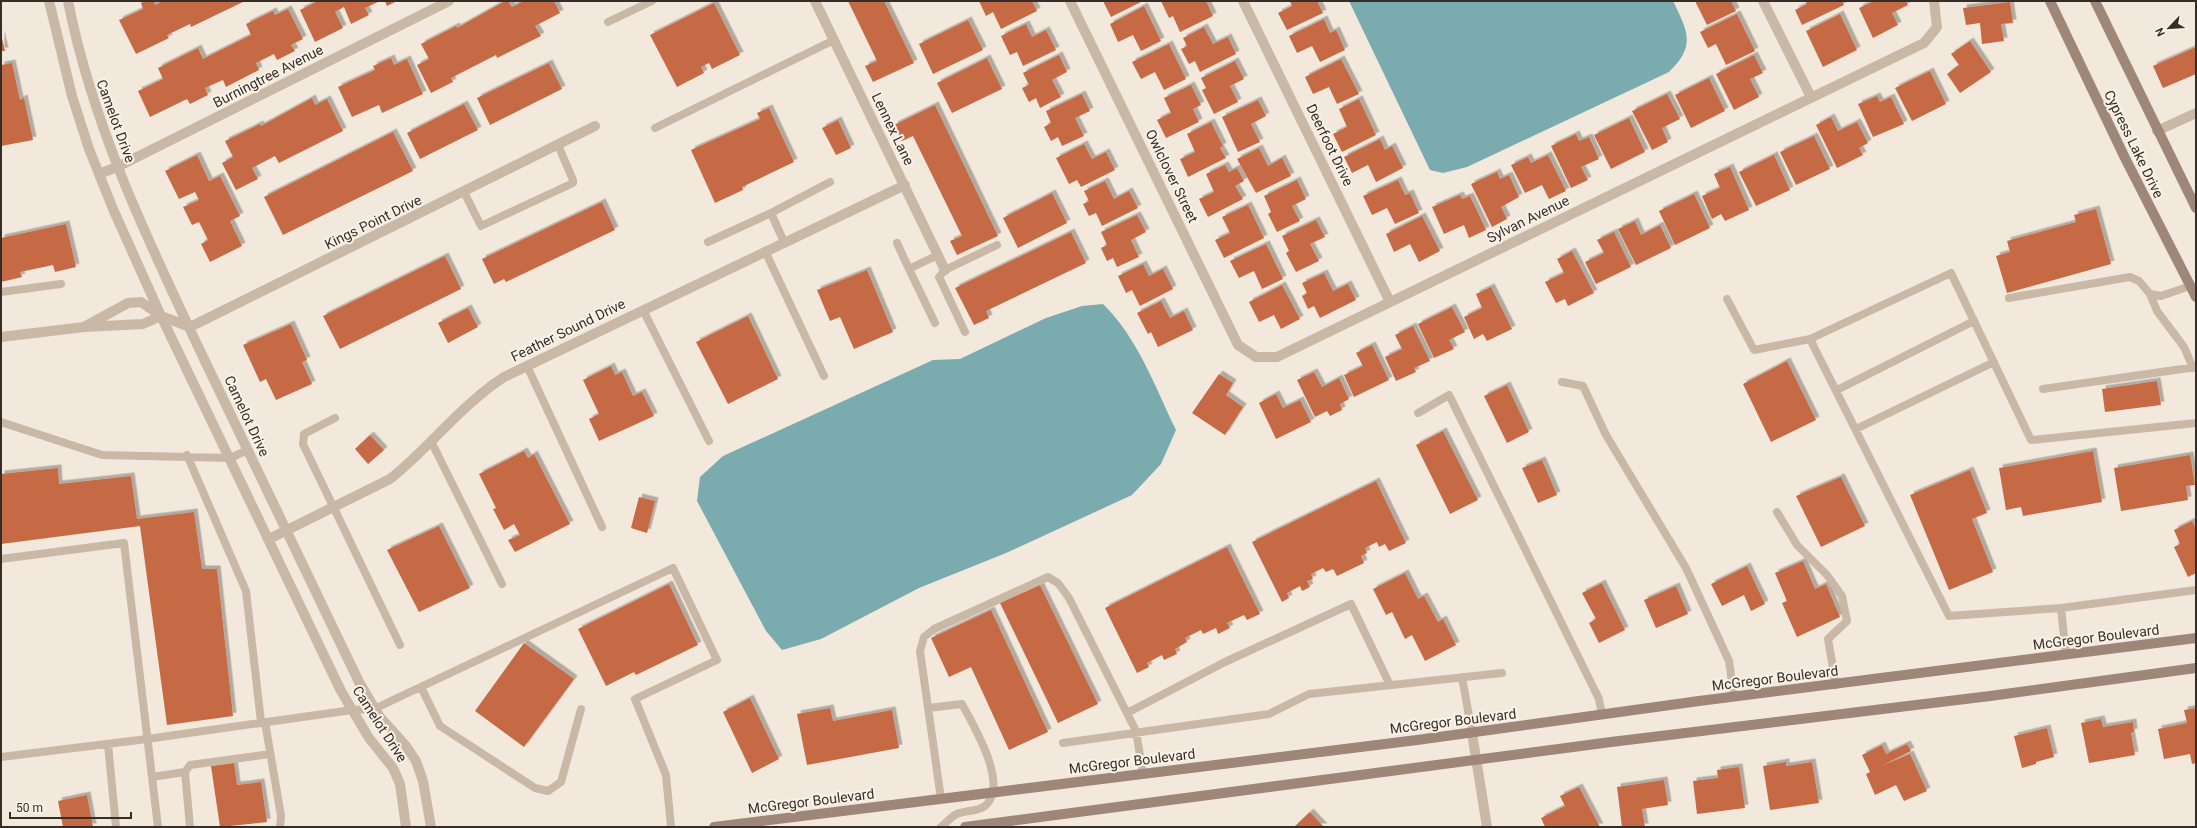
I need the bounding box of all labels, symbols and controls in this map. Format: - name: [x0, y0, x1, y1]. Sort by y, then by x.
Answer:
- north arrow: [2149, 8, 2189, 48]
- text: N: [2153, 26, 2168, 38]
- street label: Burningtree Avenue: [210, 41, 326, 111]
- street label: Camelot Drive: [94, 77, 138, 165]
- street label: Cypress Lake Drive: [2101, 87, 2167, 201]
- street label: Lennex Lane: [869, 90, 917, 168]
- street label: Deerfoot Drive: [1303, 101, 1357, 189]
- street label: Owlclover Street: [1143, 127, 1202, 225]
- street label: Kings Point Drive: [322, 192, 424, 252]
- street label: Sylvan Avenue: [1484, 192, 1572, 246]
- street label: Feather Sound Drive: [508, 295, 628, 365]
- street label: Camelot Drive: [221, 373, 273, 459]
- street label: McGregor Boulevard: [2032, 621, 2160, 653]
- street label: McGregor Boulevard: [1711, 662, 1839, 694]
- street label: Camelot Drive: [350, 683, 410, 765]
- street label: McGregor Boulevard: [1389, 705, 1517, 737]
- street label: McGregor Boulevard: [1068, 745, 1196, 777]
- street label: McGregor Boulevard: [747, 785, 875, 817]
- scale bar: [10, 794, 131, 820]
- text: 50 m: [16, 801, 43, 815]

